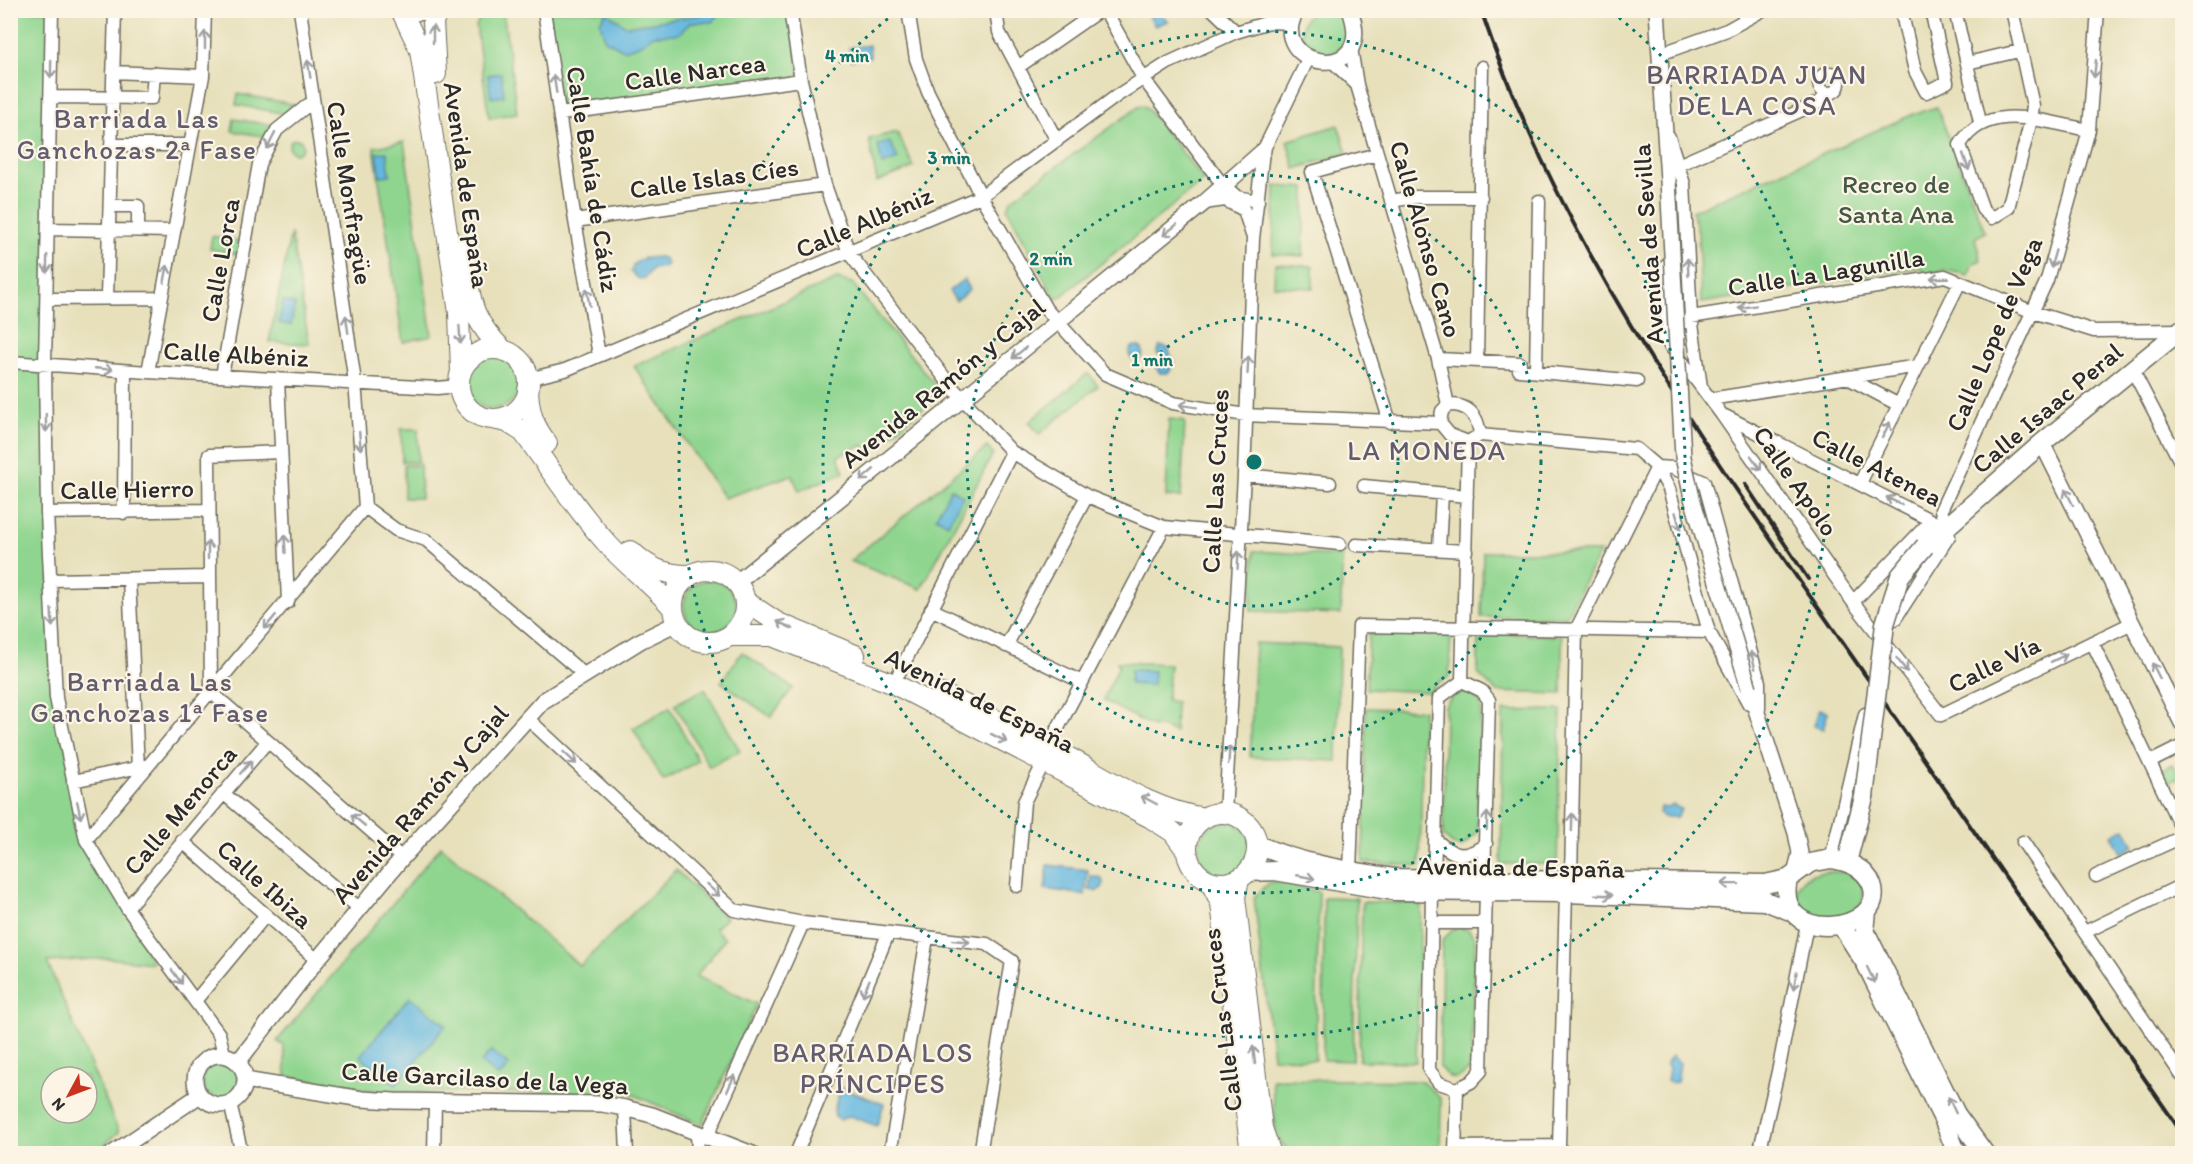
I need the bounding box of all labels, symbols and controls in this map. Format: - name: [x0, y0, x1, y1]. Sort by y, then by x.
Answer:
- one-way arrow: [427, 24, 439, 44]
- one-way arrow: [199, 31, 211, 51]
- text: 4 min: [825, 45, 870, 67]
- street label: Calle Narcea: [622, 46, 768, 98]
- one-way arrow: [45, 58, 56, 78]
- district label: BARRIADA JUAN DE LA COSA: [1646, 58, 1868, 122]
- one-way arrow: [2089, 58, 2100, 78]
- one-way arrow: [303, 60, 314, 80]
- street label: Calle Bahía de Cádiz: [559, 64, 627, 294]
- one-way arrow: [550, 74, 561, 94]
- street label: Avenida de España: [437, 80, 497, 291]
- street label: Calle Monfragüe: [320, 99, 380, 287]
- district label: Barriada Las Ganchozas 2ª Fase: [17, 102, 258, 166]
- one-way arrow: [265, 131, 276, 149]
- street label: Calle Alonso Cano: [1383, 137, 1469, 341]
- street label: Avenida de Sevilla: [1625, 142, 1671, 345]
- text: 3 min: [927, 147, 971, 169]
- street label: Calle Islas Cíes: [627, 150, 801, 206]
- one-way arrow: [1962, 152, 1973, 171]
- park label: Recreo de Santa Ana: [1838, 168, 1955, 230]
- street label: Calle Albéniz: [791, 179, 937, 265]
- street label: Calle Lorca: [193, 195, 247, 325]
- one-way arrow: [1162, 223, 1178, 236]
- street label: Calle Lope de Vega: [1939, 231, 2050, 436]
- street label: Calle La Lagunilla: [1725, 241, 1927, 303]
- text: 2 min: [1030, 248, 1073, 270]
- one-way arrow: [2047, 249, 2058, 268]
- one-way arrow: [41, 253, 53, 273]
- one-way arrow: [1683, 258, 1694, 278]
- one-way arrow: [161, 264, 172, 284]
- one-way arrow: [1930, 272, 1950, 284]
- one-way arrow: [582, 288, 593, 307]
- street label: Avenida Ramón y Cajal: [834, 291, 1052, 475]
- one-way arrow: [1738, 302, 1757, 313]
- one-way arrow: [341, 315, 352, 335]
- one-way arrow: [455, 324, 466, 344]
- street label: Calle Albéniz: [162, 334, 310, 374]
- street label: Calle Isaac Peral: [1965, 335, 2129, 481]
- one-way arrow: [1011, 346, 1027, 359]
- text: 1 min: [1131, 349, 1173, 371]
- one-way arrow: [1242, 356, 1253, 376]
- one-way arrow: [93, 364, 113, 375]
- street label: Calle Las Cruces: [1194, 388, 1236, 574]
- one-way arrow: [1178, 400, 1198, 411]
- one-way arrow: [40, 412, 52, 432]
- street label: Calle Apolo: [1746, 420, 1846, 542]
- street label: Calle Atenea: [1806, 421, 1948, 514]
- one-way arrow: [1881, 422, 1892, 440]
- one-way arrow: [355, 430, 366, 450]
- district label: LA MONEDA: [1347, 434, 1507, 467]
- centre of rings: [1244, 452, 1264, 472]
- one-way arrow: [1750, 454, 1762, 470]
- one-way arrow: [860, 468, 875, 482]
- street label: Calle Hierro: [60, 472, 194, 506]
- one-way arrow: [2063, 488, 2074, 506]
- one-way arrow: [1886, 494, 1904, 506]
- one-way arrow: [1673, 511, 1684, 530]
- one-way arrow: [279, 534, 290, 554]
- one-way arrow: [202, 540, 214, 560]
- one-way arrow: [1233, 551, 1244, 571]
- one-way arrow: [46, 607, 57, 627]
- one-way arrow: [264, 614, 277, 630]
- one-way arrow: [776, 619, 794, 630]
- street label: Calle Vía: [1943, 628, 2046, 700]
- street label: Avenida de España: [880, 640, 1081, 760]
- one-way arrow: [1746, 651, 1758, 670]
- one-way arrow: [2049, 652, 2067, 664]
- one-way arrow: [1895, 656, 1908, 672]
- one-way arrow: [2150, 663, 2162, 681]
- district label: Barriada Las Ganchozas 1ª Fase: [30, 665, 270, 729]
- street label: Avenida Ramón y Cajal: [325, 698, 515, 910]
- one-way arrow: [989, 733, 1007, 744]
- street label: Calle Menorca: [116, 738, 244, 881]
- one-way arrow: [1223, 746, 1234, 765]
- one-way arrow: [562, 751, 577, 765]
- one-way arrow: [239, 760, 253, 775]
- one-way arrow: [1141, 794, 1159, 806]
- one-way arrow: [74, 800, 85, 819]
- one-way arrow: [1481, 811, 1492, 831]
- one-way arrow: [1567, 812, 1578, 832]
- one-way arrow: [351, 813, 366, 827]
- street label: Calle Ibiza: [210, 832, 320, 936]
- street label: Avenida de España: [1417, 849, 1626, 885]
- one-way arrow: [1295, 872, 1315, 883]
- one-way arrow: [1720, 878, 1740, 889]
- one-way arrow: [705, 883, 720, 897]
- one-way arrow: [1594, 889, 1614, 900]
- street label: Calle Las Cruces: [1195, 926, 1249, 1114]
- one-way arrow: [950, 936, 970, 947]
- one-way arrow: [1866, 965, 1877, 983]
- one-way arrow: [171, 968, 183, 984]
- one-way arrow: [1789, 971, 1800, 990]
- one-way arrow: [860, 978, 871, 996]
- district label: BARRIADA LOS PRÍNCIPES: [772, 1036, 974, 1100]
- one-way arrow: [1248, 1046, 1259, 1066]
- street label: Calle Garcilaso de la Vega: [340, 1054, 630, 1102]
- north arrow: [39, 1065, 99, 1125]
- one-way arrow: [726, 1075, 737, 1093]
- text: N: [47, 1094, 69, 1115]
- one-way arrow: [1946, 1097, 1957, 1115]

